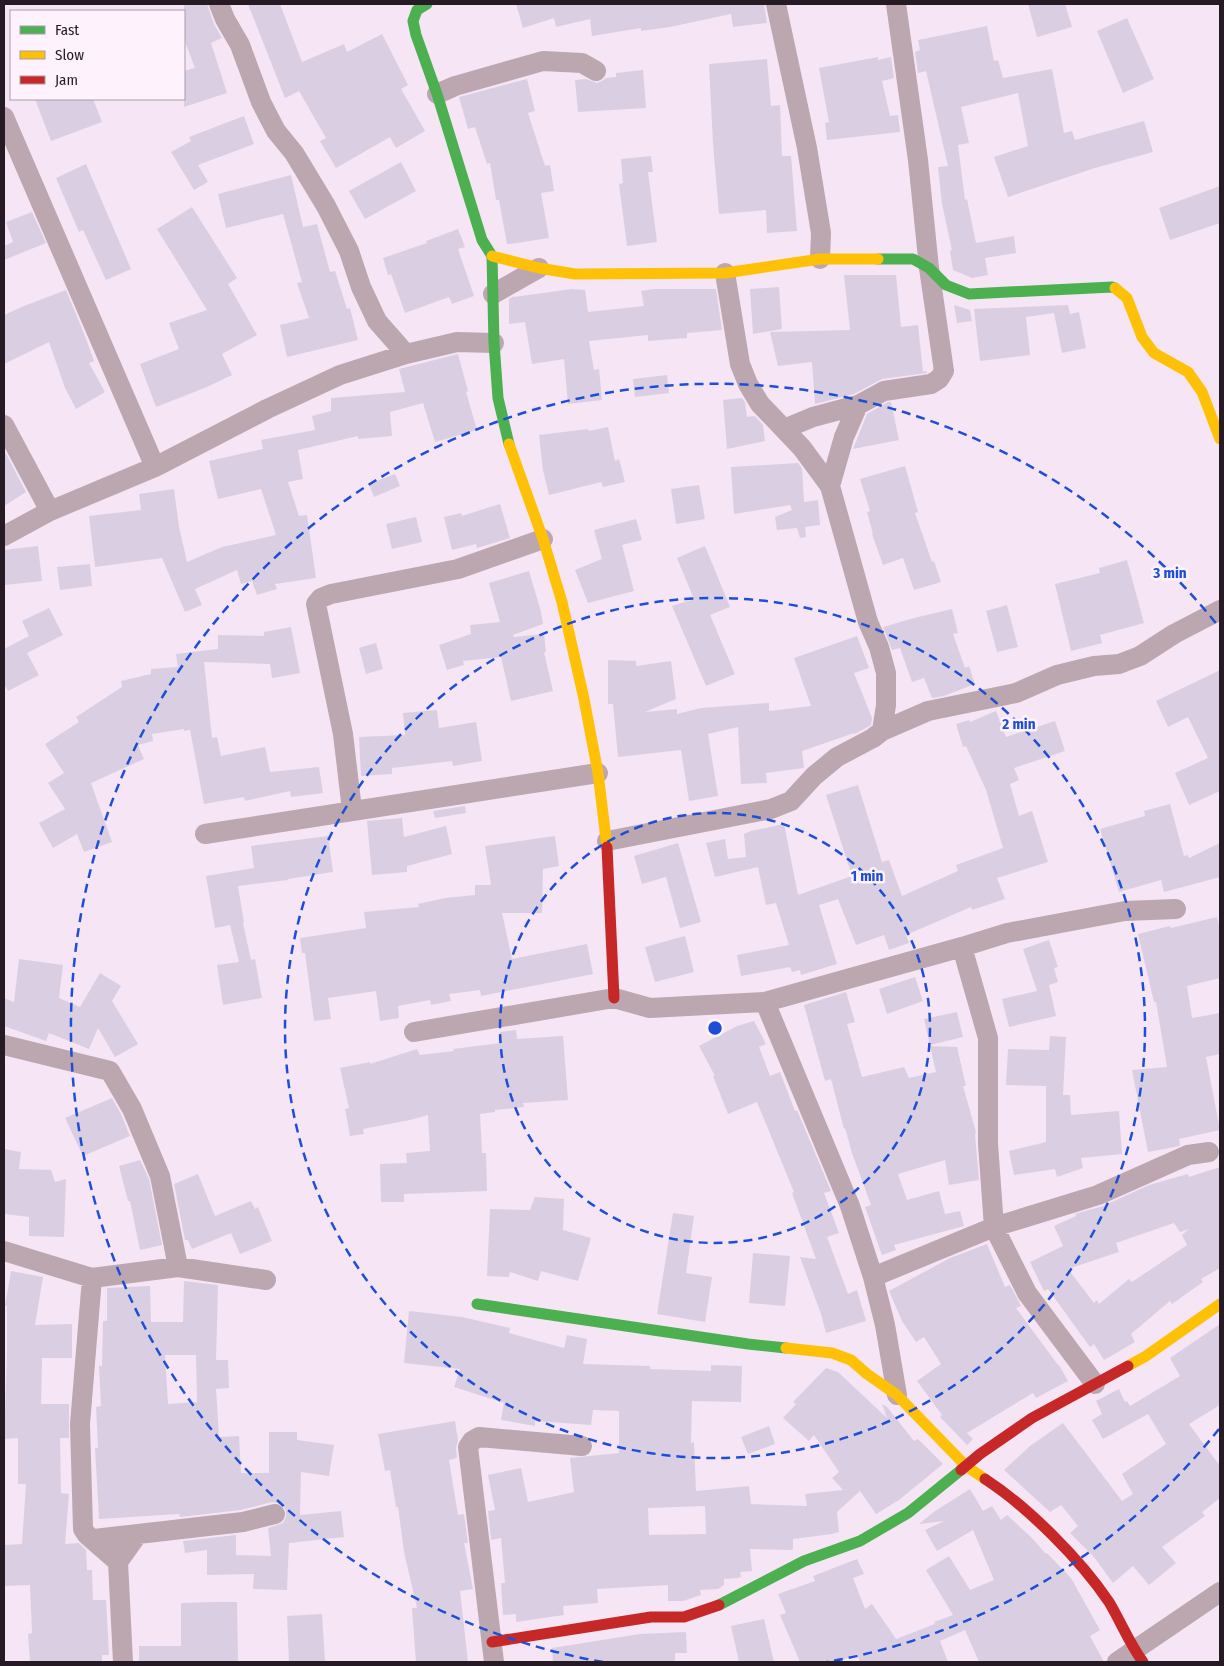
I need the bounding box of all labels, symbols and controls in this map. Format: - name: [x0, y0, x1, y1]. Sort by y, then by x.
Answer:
- legend: [10, 10, 185, 100]
- text: Fast: [55, 21, 79, 39]
- text: Slow: [55, 46, 84, 64]
- text: Jam: [55, 71, 78, 89]
- text: 3 min: [1152, 564, 1187, 582]
- text: 2 min: [1001, 715, 1036, 733]
- text: 1 min: [851, 867, 883, 885]
- centre of rings: [706, 1019, 724, 1037]

